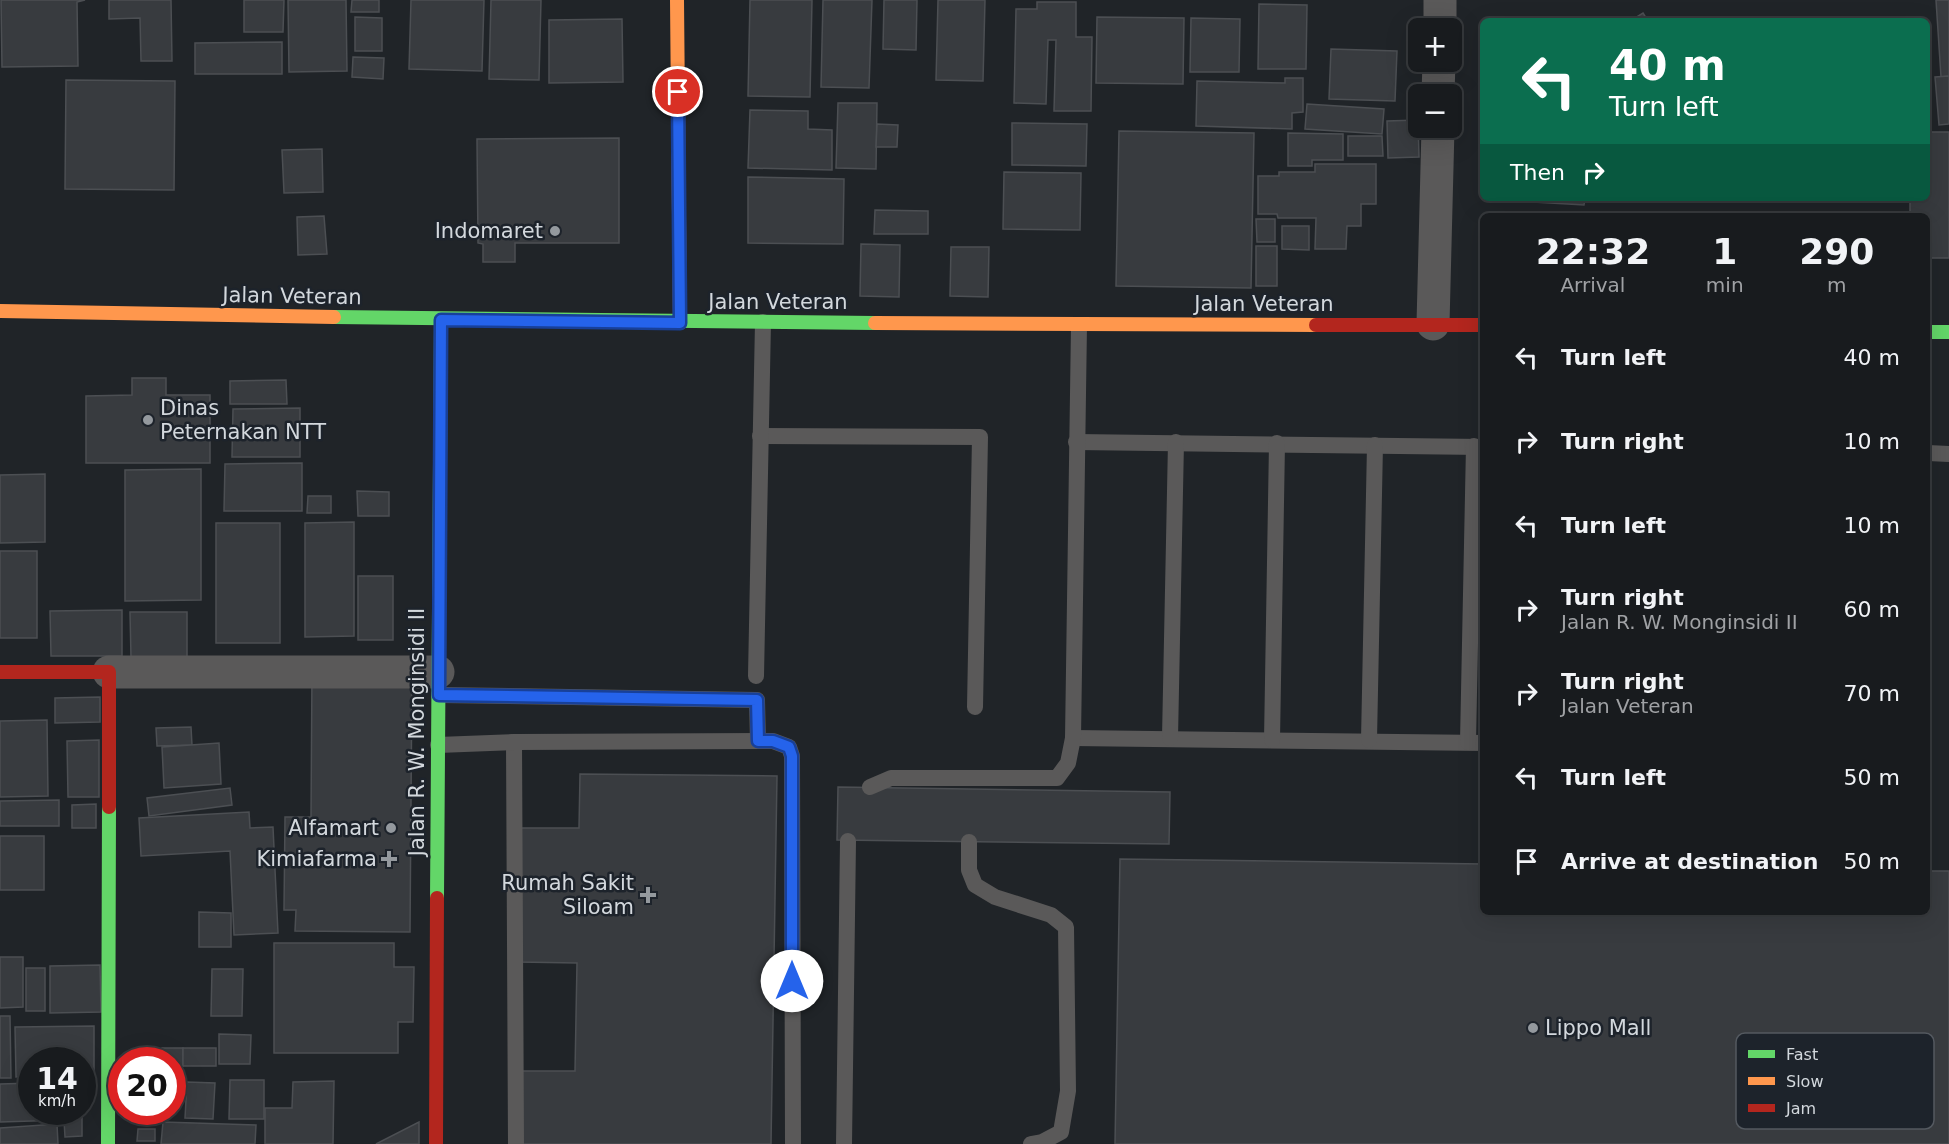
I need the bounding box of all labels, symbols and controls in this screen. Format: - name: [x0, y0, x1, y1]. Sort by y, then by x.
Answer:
- map controls: [1408, 18, 1462, 138]
- button: +: [1408, 18, 1462, 72]
- text: 40 m: [1609, 41, 1726, 90]
- icon: left: [1510, 42, 1588, 120]
- pin: [652, 66, 703, 117]
- icon: arrive: [661, 75, 694, 108]
- button: −: [1408, 84, 1462, 138]
- text: Turn left: [1609, 91, 1719, 122]
- icon: right: [1577, 156, 1610, 189]
- text: Then: [1510, 160, 1565, 185]
- place label: Indomaret: [435, 219, 543, 243]
- marker: Indomaret: [548, 224, 562, 238]
- text: 22:32: [1536, 231, 1650, 272]
- text: 1: [1712, 231, 1737, 272]
- text: 290: [1799, 231, 1874, 272]
- text: Arrival: [1560, 273, 1625, 297]
- text: min: [1706, 273, 1744, 297]
- text: m: [1827, 273, 1847, 297]
- street label: Jalan Veteran: [220, 283, 362, 309]
- street label: Jalan Veteran: [706, 290, 848, 314]
- street label: Jalan Veteran: [1192, 292, 1334, 316]
- icon: left: [1510, 341, 1543, 374]
- text: Turn left: [1561, 345, 1666, 370]
- text: 40 m: [1844, 345, 1900, 370]
- place label: Dinas Peternakan NTT: [160, 396, 326, 444]
- marker: Dinas Peternakan NTT: [141, 413, 155, 427]
- icon: right: [1510, 425, 1543, 458]
- text: Turn right: [1561, 429, 1684, 454]
- text: 10 m: [1844, 429, 1900, 454]
- icon: left: [1510, 509, 1543, 542]
- text: Turn left: [1561, 513, 1666, 538]
- text: 10 m: [1844, 513, 1900, 538]
- text: Turn right: [1561, 585, 1684, 610]
- icon: right: [1510, 593, 1543, 626]
- text: 60 m: [1844, 597, 1900, 622]
- street label: Jalan R. W. Monginsidi II: [405, 608, 429, 858]
- text: Jalan R. W. Monginsidi II: [1561, 610, 1798, 634]
- text: Turn right: [1561, 669, 1684, 694]
- icon: right: [1510, 677, 1543, 710]
- text: 70 m: [1844, 681, 1900, 706]
- text: Jalan Veteran: [1561, 694, 1694, 718]
- icon: left: [1510, 761, 1543, 794]
- text: Turn left: [1561, 765, 1666, 790]
- text: 50 m: [1844, 765, 1900, 790]
- place label: Alfamart: [288, 816, 379, 840]
- marker: Alfamart: [384, 821, 398, 835]
- icon: arrive: [1510, 845, 1543, 878]
- place label: Kimiafarma: [256, 847, 377, 871]
- text: Arrive at destination: [1561, 849, 1818, 874]
- text: 50 m: [1844, 849, 1900, 874]
- marker: Kimiafarma: [382, 852, 396, 866]
- place label: Rumah Sakit Siloam: [501, 871, 634, 919]
- marker: Rumah Sakit Siloam: [639, 886, 657, 904]
- position arrow: [760, 949, 824, 1013]
- place label: Lippo Mall: [1545, 1016, 1651, 1040]
- marker: Lippo Mall: [1526, 1021, 1540, 1035]
- legend: [1736, 1033, 1934, 1129]
- text: Fast: [1786, 1045, 1818, 1064]
- speed limit sign: 20: [108, 1047, 186, 1125]
- text: 14: [36, 1061, 78, 1096]
- text: Slow: [1786, 1072, 1823, 1091]
- text: km/h: [38, 1092, 76, 1110]
- text: Jam: [1785, 1099, 1816, 1118]

